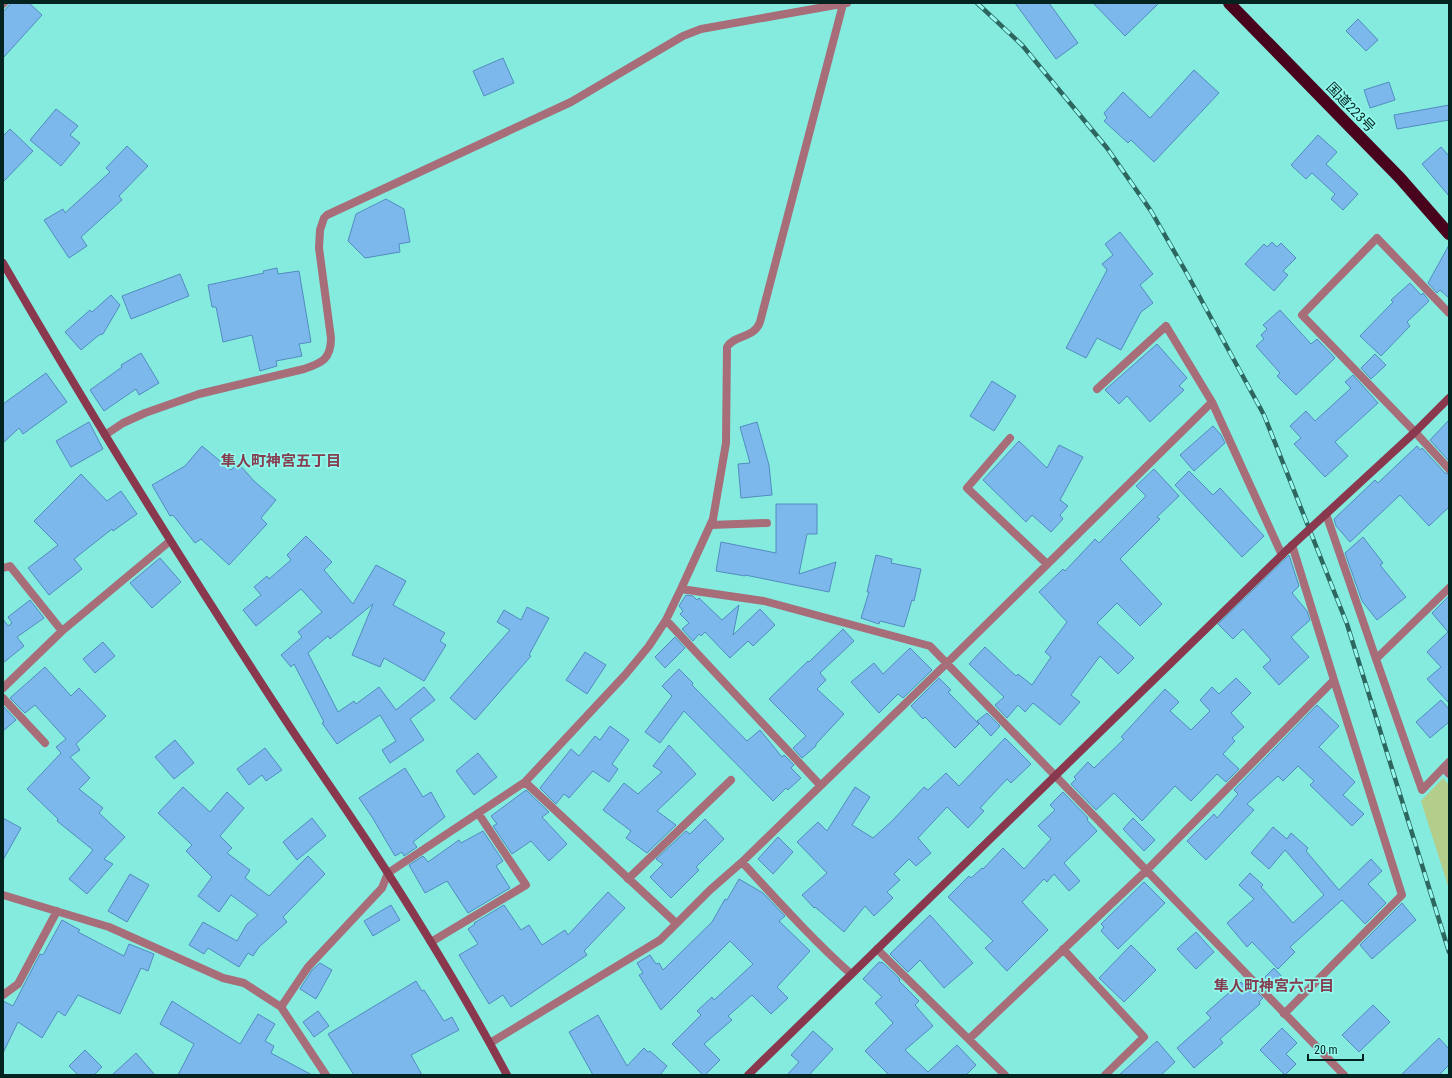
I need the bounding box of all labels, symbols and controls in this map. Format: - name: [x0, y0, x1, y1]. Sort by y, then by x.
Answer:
- street label: 国道223号: [1323, 79, 1379, 135]
- district label: 隼人町神宮五丁目: [221, 452, 341, 470]
- district label: 隼人町神宮六丁目: [1214, 977, 1334, 995]
- scale bar: [1308, 1036, 1363, 1062]
- text: 20 m: [1314, 1043, 1338, 1057]

